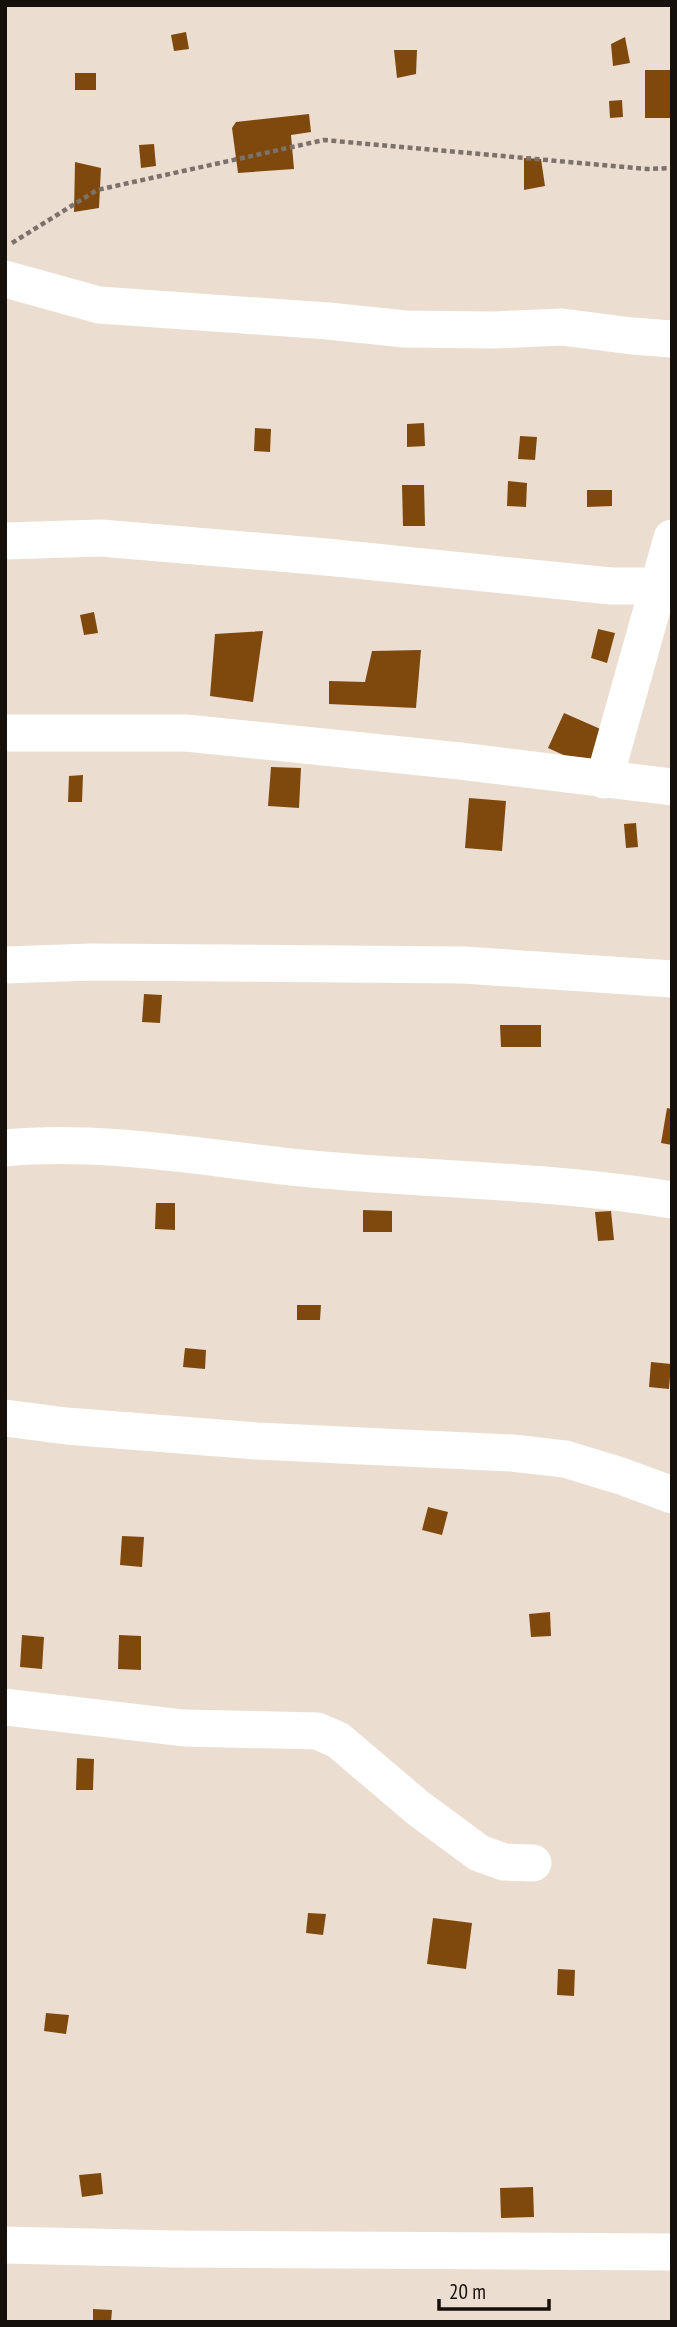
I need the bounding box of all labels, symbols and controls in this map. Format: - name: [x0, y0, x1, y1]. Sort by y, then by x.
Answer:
- scale bar: [439, 2268, 549, 2312]
- text: 20 m: [449, 2278, 486, 2305]

